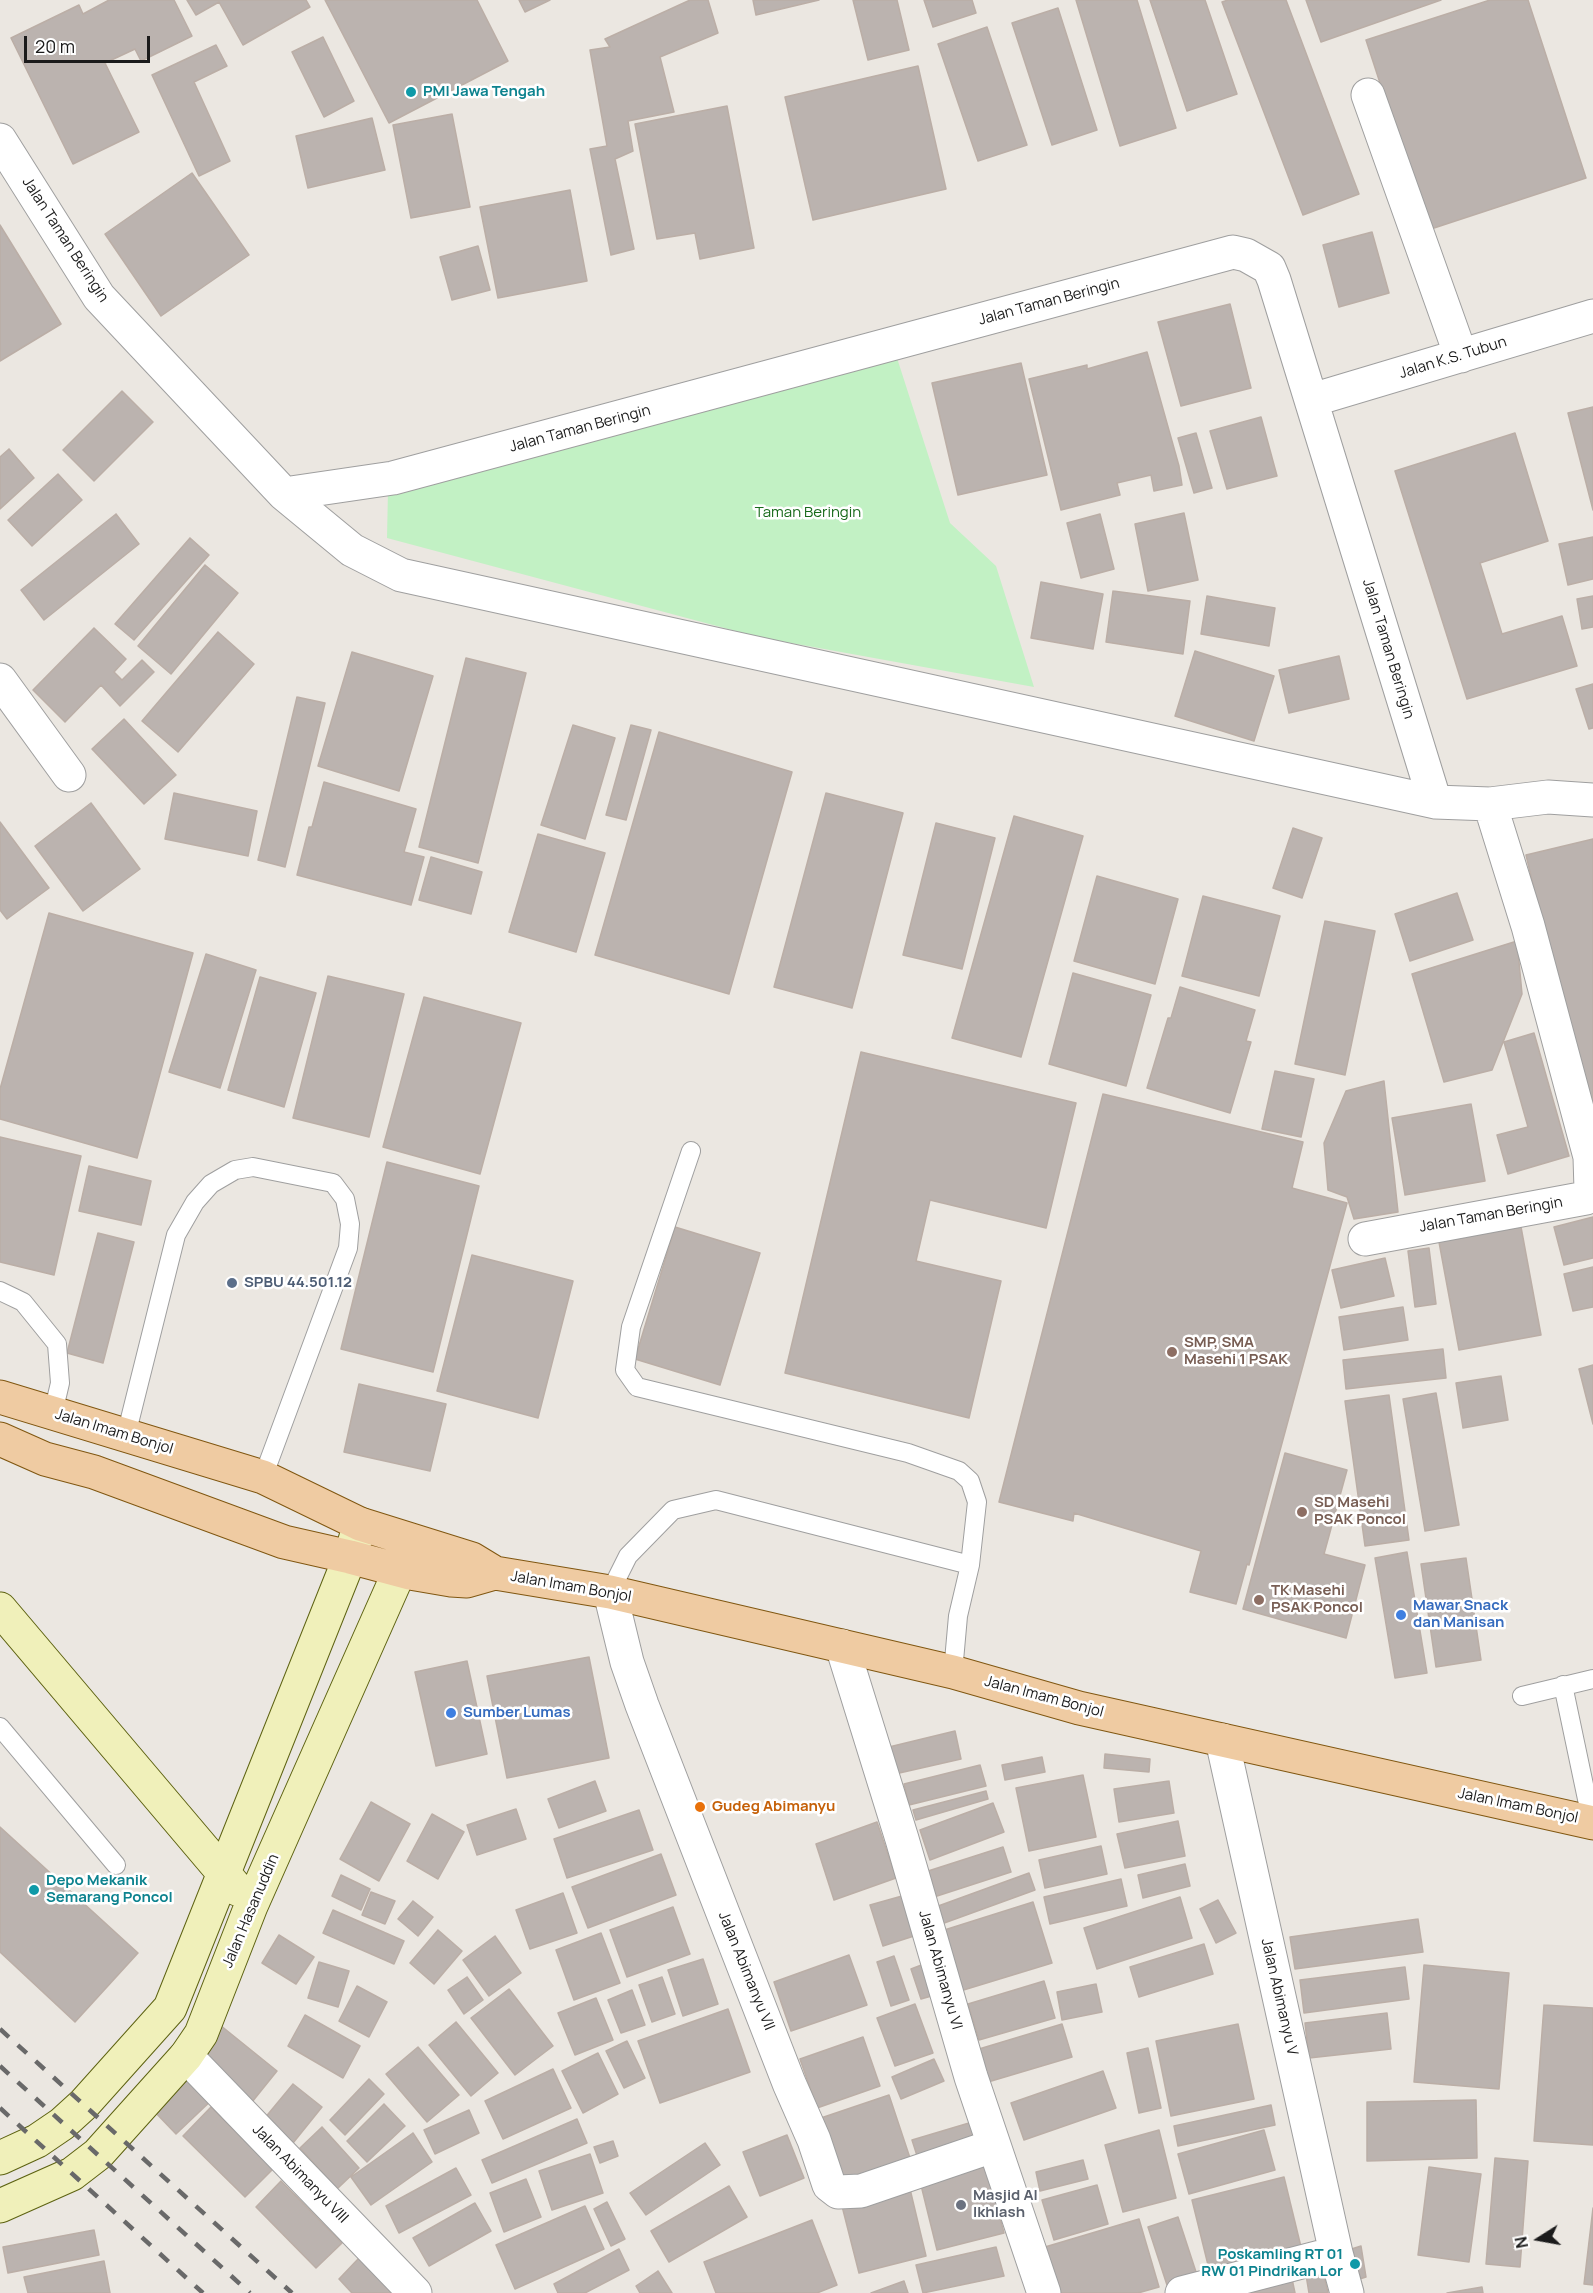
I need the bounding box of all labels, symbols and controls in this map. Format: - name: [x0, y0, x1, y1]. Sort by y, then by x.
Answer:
- scale bar: [27, 24, 153, 62]
- text: 20 m: [35, 34, 75, 58]
- place label: PMI Jawa Tengah: [423, 83, 545, 101]
- marker: PMI Jawa Tengah: [404, 85, 418, 99]
- street label: Jalan Taman Beringin: [18, 174, 112, 306]
- street label: Jalan Taman Beringin: [976, 275, 1122, 329]
- street label: Jalan K.S. Tubun: [1397, 333, 1509, 383]
- street label: Jalan Taman Beringin: [507, 402, 653, 456]
- park label: Taman Beringin: [755, 504, 861, 522]
- street label: Jalan Taman Beringin: [1358, 577, 1418, 721]
- street label: Jalan Taman Beringin: [1418, 1194, 1564, 1236]
- place label: SPBU 44.501.12: [244, 1274, 352, 1292]
- marker: SPBU 44.501.12: [225, 1276, 239, 1290]
- place label: SMP, SMA Masehi 1 PSAK: [1184, 1334, 1288, 1369]
- marker: SMP, SMA Masehi 1 PSAK: [1165, 1345, 1179, 1359]
- street label: Jalan Imam Bonjol: [53, 1405, 175, 1459]
- place label: SD Masehi PSAK Poncol: [1314, 1494, 1406, 1529]
- marker: SD Masehi PSAK Poncol: [1295, 1505, 1309, 1519]
- street label: Jalan Imam Bonjol: [509, 1568, 633, 1606]
- place label: TK Masehi PSAK Poncol: [1271, 1582, 1363, 1617]
- marker: TK Masehi PSAK Poncol: [1252, 1593, 1266, 1607]
- place label: Mawar Snack dan Manisan: [1413, 1597, 1508, 1632]
- marker: Mawar Snack dan Manisan: [1394, 1608, 1408, 1622]
- street label: Jalan Imam Bonjol: [983, 1672, 1105, 1722]
- place label: Sumber Lumas: [463, 1704, 571, 1722]
- marker: Sumber Lumas: [444, 1706, 458, 1720]
- street label: Jalan Imam Bonjol: [1456, 1784, 1580, 1828]
- place label: Gudeg Abimanyu: [712, 1798, 835, 1816]
- marker: Gudeg Abimanyu: [693, 1800, 707, 1814]
- street label: Jalan Hasanuddin: [219, 1851, 283, 1971]
- place label: Depo Mekanik Semarang Poncol: [46, 1872, 173, 1907]
- marker: Depo Mekanik Semarang Poncol: [27, 1883, 41, 1897]
- street label: Jalan Abimanyu VI: [914, 1908, 966, 2032]
- street label: Jalan Abimanyu VII: [714, 1909, 778, 2033]
- street label: Jalan Abimanyu V: [1257, 1937, 1301, 2057]
- street label: Jalan Abimanyu VIII: [248, 2121, 352, 2227]
- place label: Masjid Al Ikhlash: [973, 2187, 1038, 2222]
- marker: Masjid Al Ikhlash: [954, 2198, 968, 2212]
- north arrow: [1509, 2209, 1569, 2269]
- text: N: [1509, 2235, 1533, 2250]
- place label: Poskamling RT 01 RW 01 Pindrikan Lor: [1201, 2246, 1343, 2281]
- marker: Poskamling RT 01 RW 01 Pindrikan Lor: [1348, 2257, 1362, 2271]

